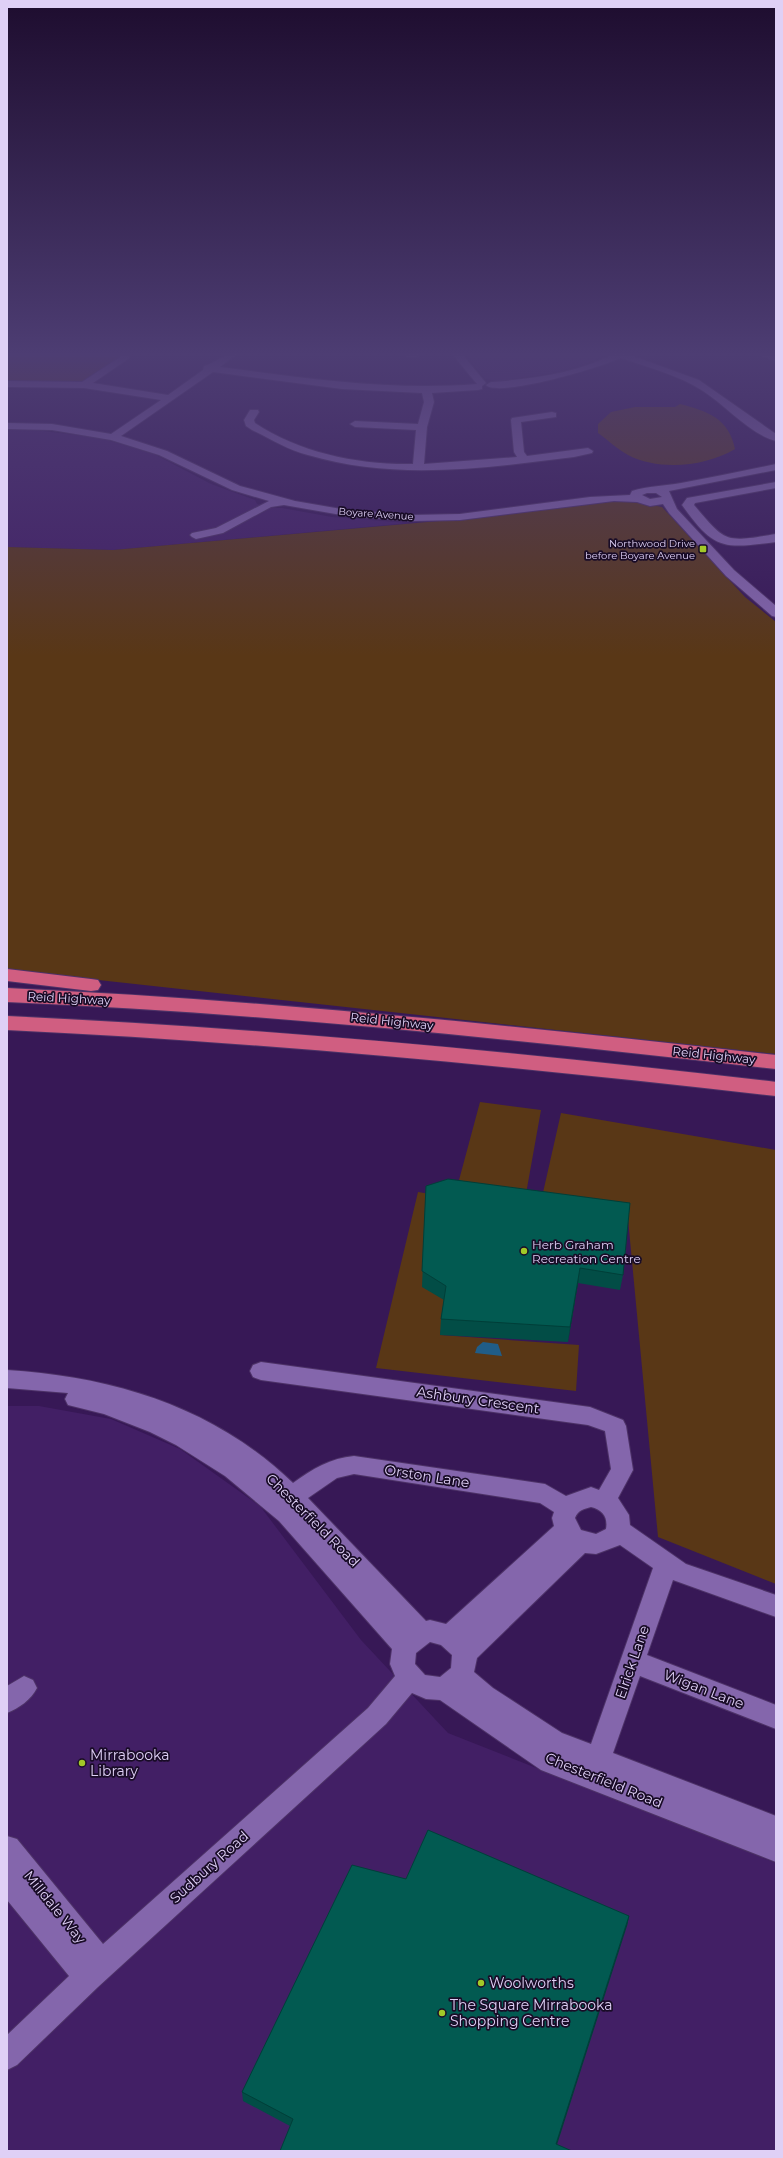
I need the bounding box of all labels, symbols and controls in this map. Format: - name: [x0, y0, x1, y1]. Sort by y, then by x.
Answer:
- street label: Boyare Avenue: [338, 505, 414, 523]
- place label: Northwood Drive before Boyare Avenue: [585, 537, 695, 562]
- marker: Northwood Drive before Boyare Avenue: [698, 544, 708, 554]
- street label: Reid Highway: [27, 988, 111, 1008]
- street label: Reid Highway: [350, 1009, 435, 1033]
- street label: Reid Highway: [672, 1043, 757, 1067]
- place label: Herb Graham Recreation Centre: [532, 1237, 641, 1266]
- marker: Herb Graham Recreation Centre: [519, 1246, 529, 1256]
- street label: Ashbury Crescent: [415, 1382, 541, 1418]
- street label: Orston Lane: [383, 1460, 471, 1492]
- street label: Chesterfield Road: [262, 1469, 364, 1571]
- street label: Elrick Lane: [611, 1623, 653, 1701]
- street label: Wigan Lane: [661, 1665, 747, 1713]
- place label: Mirrabooka Library: [90, 1746, 170, 1780]
- street label: Chesterfield Road: [543, 1748, 665, 1812]
- marker: Mirrabooka Library: [77, 1758, 87, 1768]
- street label: Sudbury Road: [166, 1827, 252, 1907]
- street label: Milldale Way: [20, 1867, 90, 1947]
- place label: Woolworths: [489, 1974, 574, 1992]
- marker: Woolworths: [476, 1978, 486, 1988]
- place label: The Square Mirrabooka Shopping Centre: [450, 1996, 612, 2030]
- marker: The Square Mirrabooka Shopping Centre: [437, 2008, 447, 2018]

